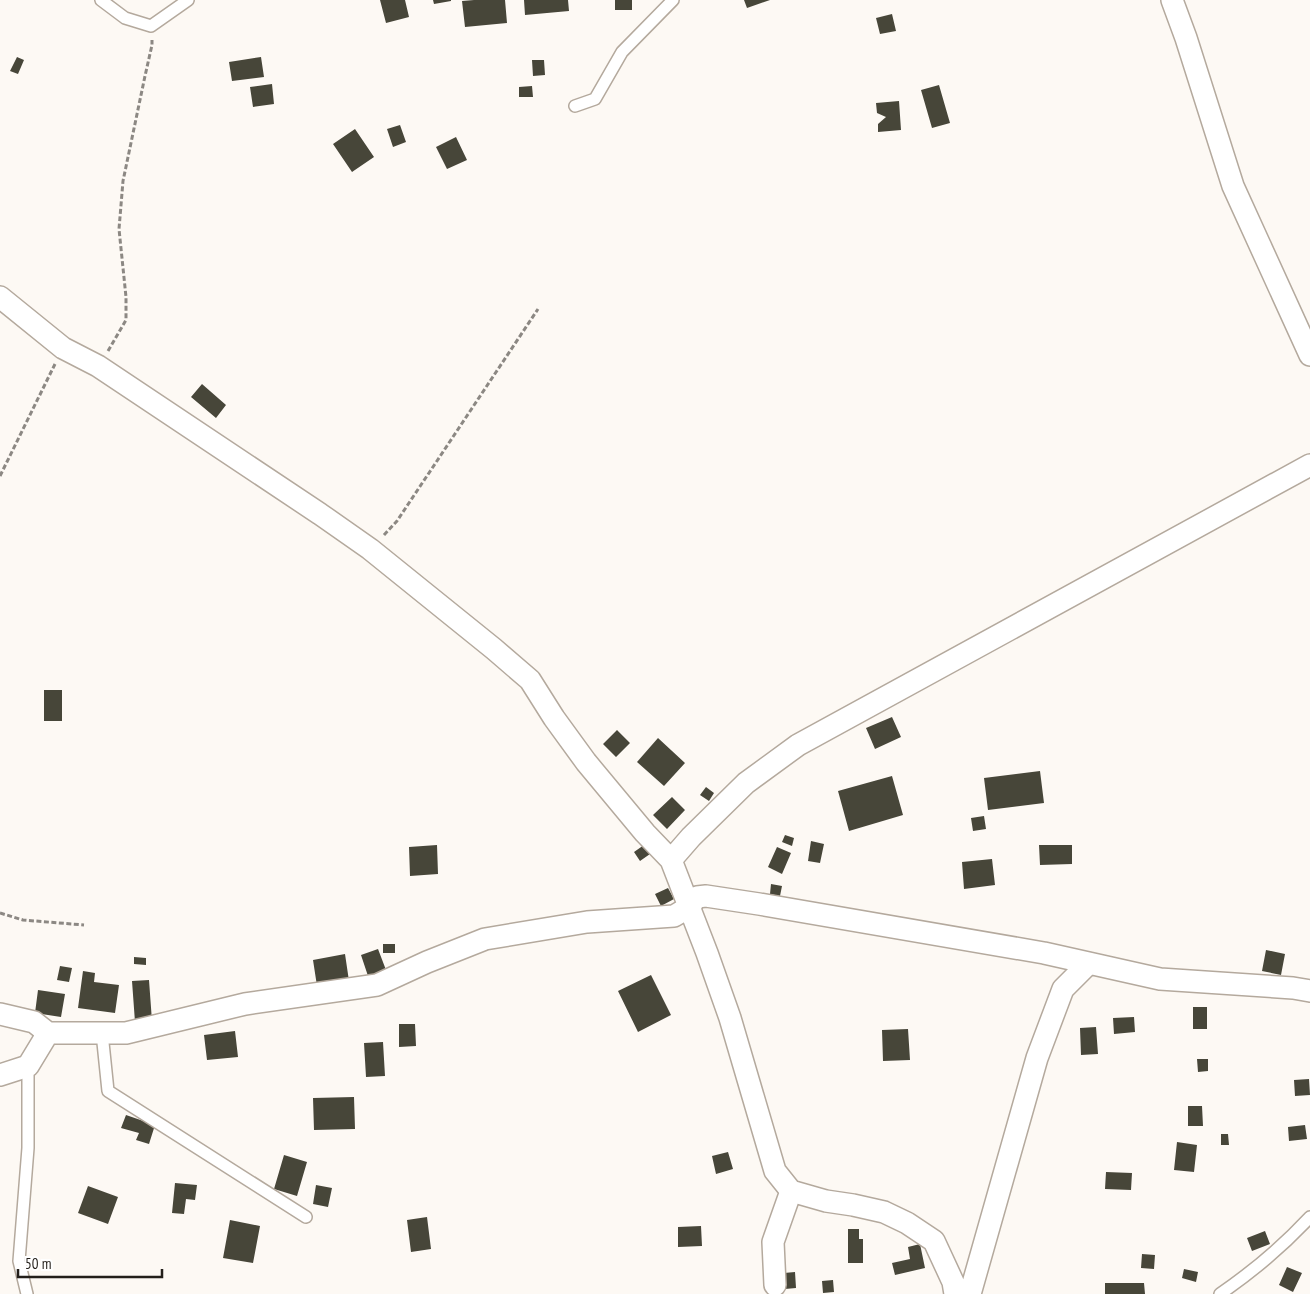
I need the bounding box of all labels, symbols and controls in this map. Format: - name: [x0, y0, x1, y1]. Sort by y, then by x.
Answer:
- scale bar: [18, 1246, 161, 1278]
- text: 50 m: [25, 1254, 51, 1273]

